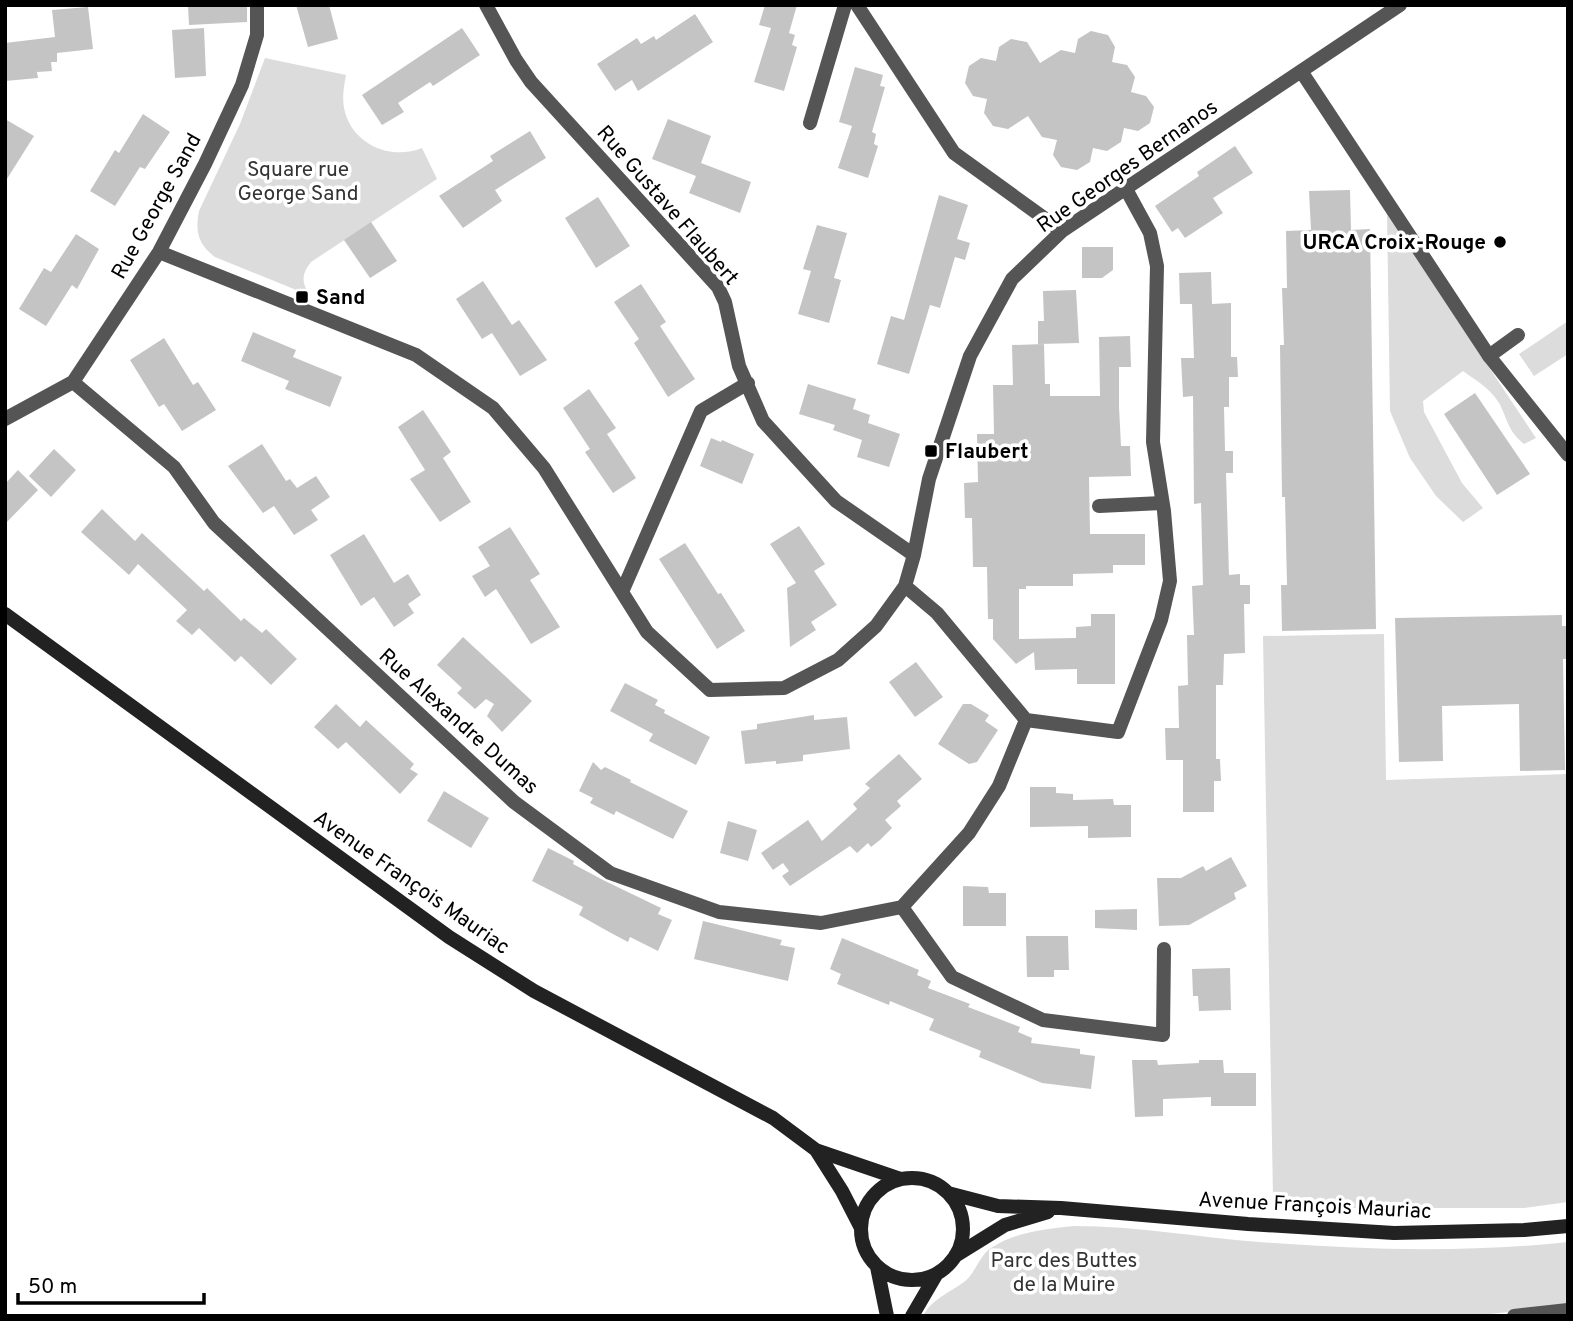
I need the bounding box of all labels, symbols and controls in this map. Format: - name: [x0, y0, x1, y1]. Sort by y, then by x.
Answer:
- street label: Rue Georges Bernanos: [1032, 95, 1224, 240]
- street label: Rue Gustave Flaubert: [590, 120, 744, 292]
- street label: Rue George Sand: [106, 129, 209, 284]
- park label: Square rue George Sand: [237, 157, 359, 208]
- place label: URCA Croix-Rouge: [1303, 230, 1486, 257]
- marker: URCA Croix-Rouge: [1492, 234, 1508, 250]
- place label: Sand: [316, 285, 365, 312]
- marker: Sand: [294, 289, 310, 305]
- place label: Flaubert: [945, 439, 1028, 466]
- marker: Flaubert: [923, 443, 939, 459]
- street label: Rue Alexandre Dumas: [373, 643, 543, 801]
- street label: Avenue François Mauriac: [308, 805, 515, 961]
- street label: Avenue François Mauriac: [1198, 1187, 1432, 1226]
- park label: Parc des Buttes de la Muire: [991, 1248, 1137, 1299]
- scale bar: [18, 1262, 203, 1306]
- text: 50 m: [28, 1274, 77, 1301]

